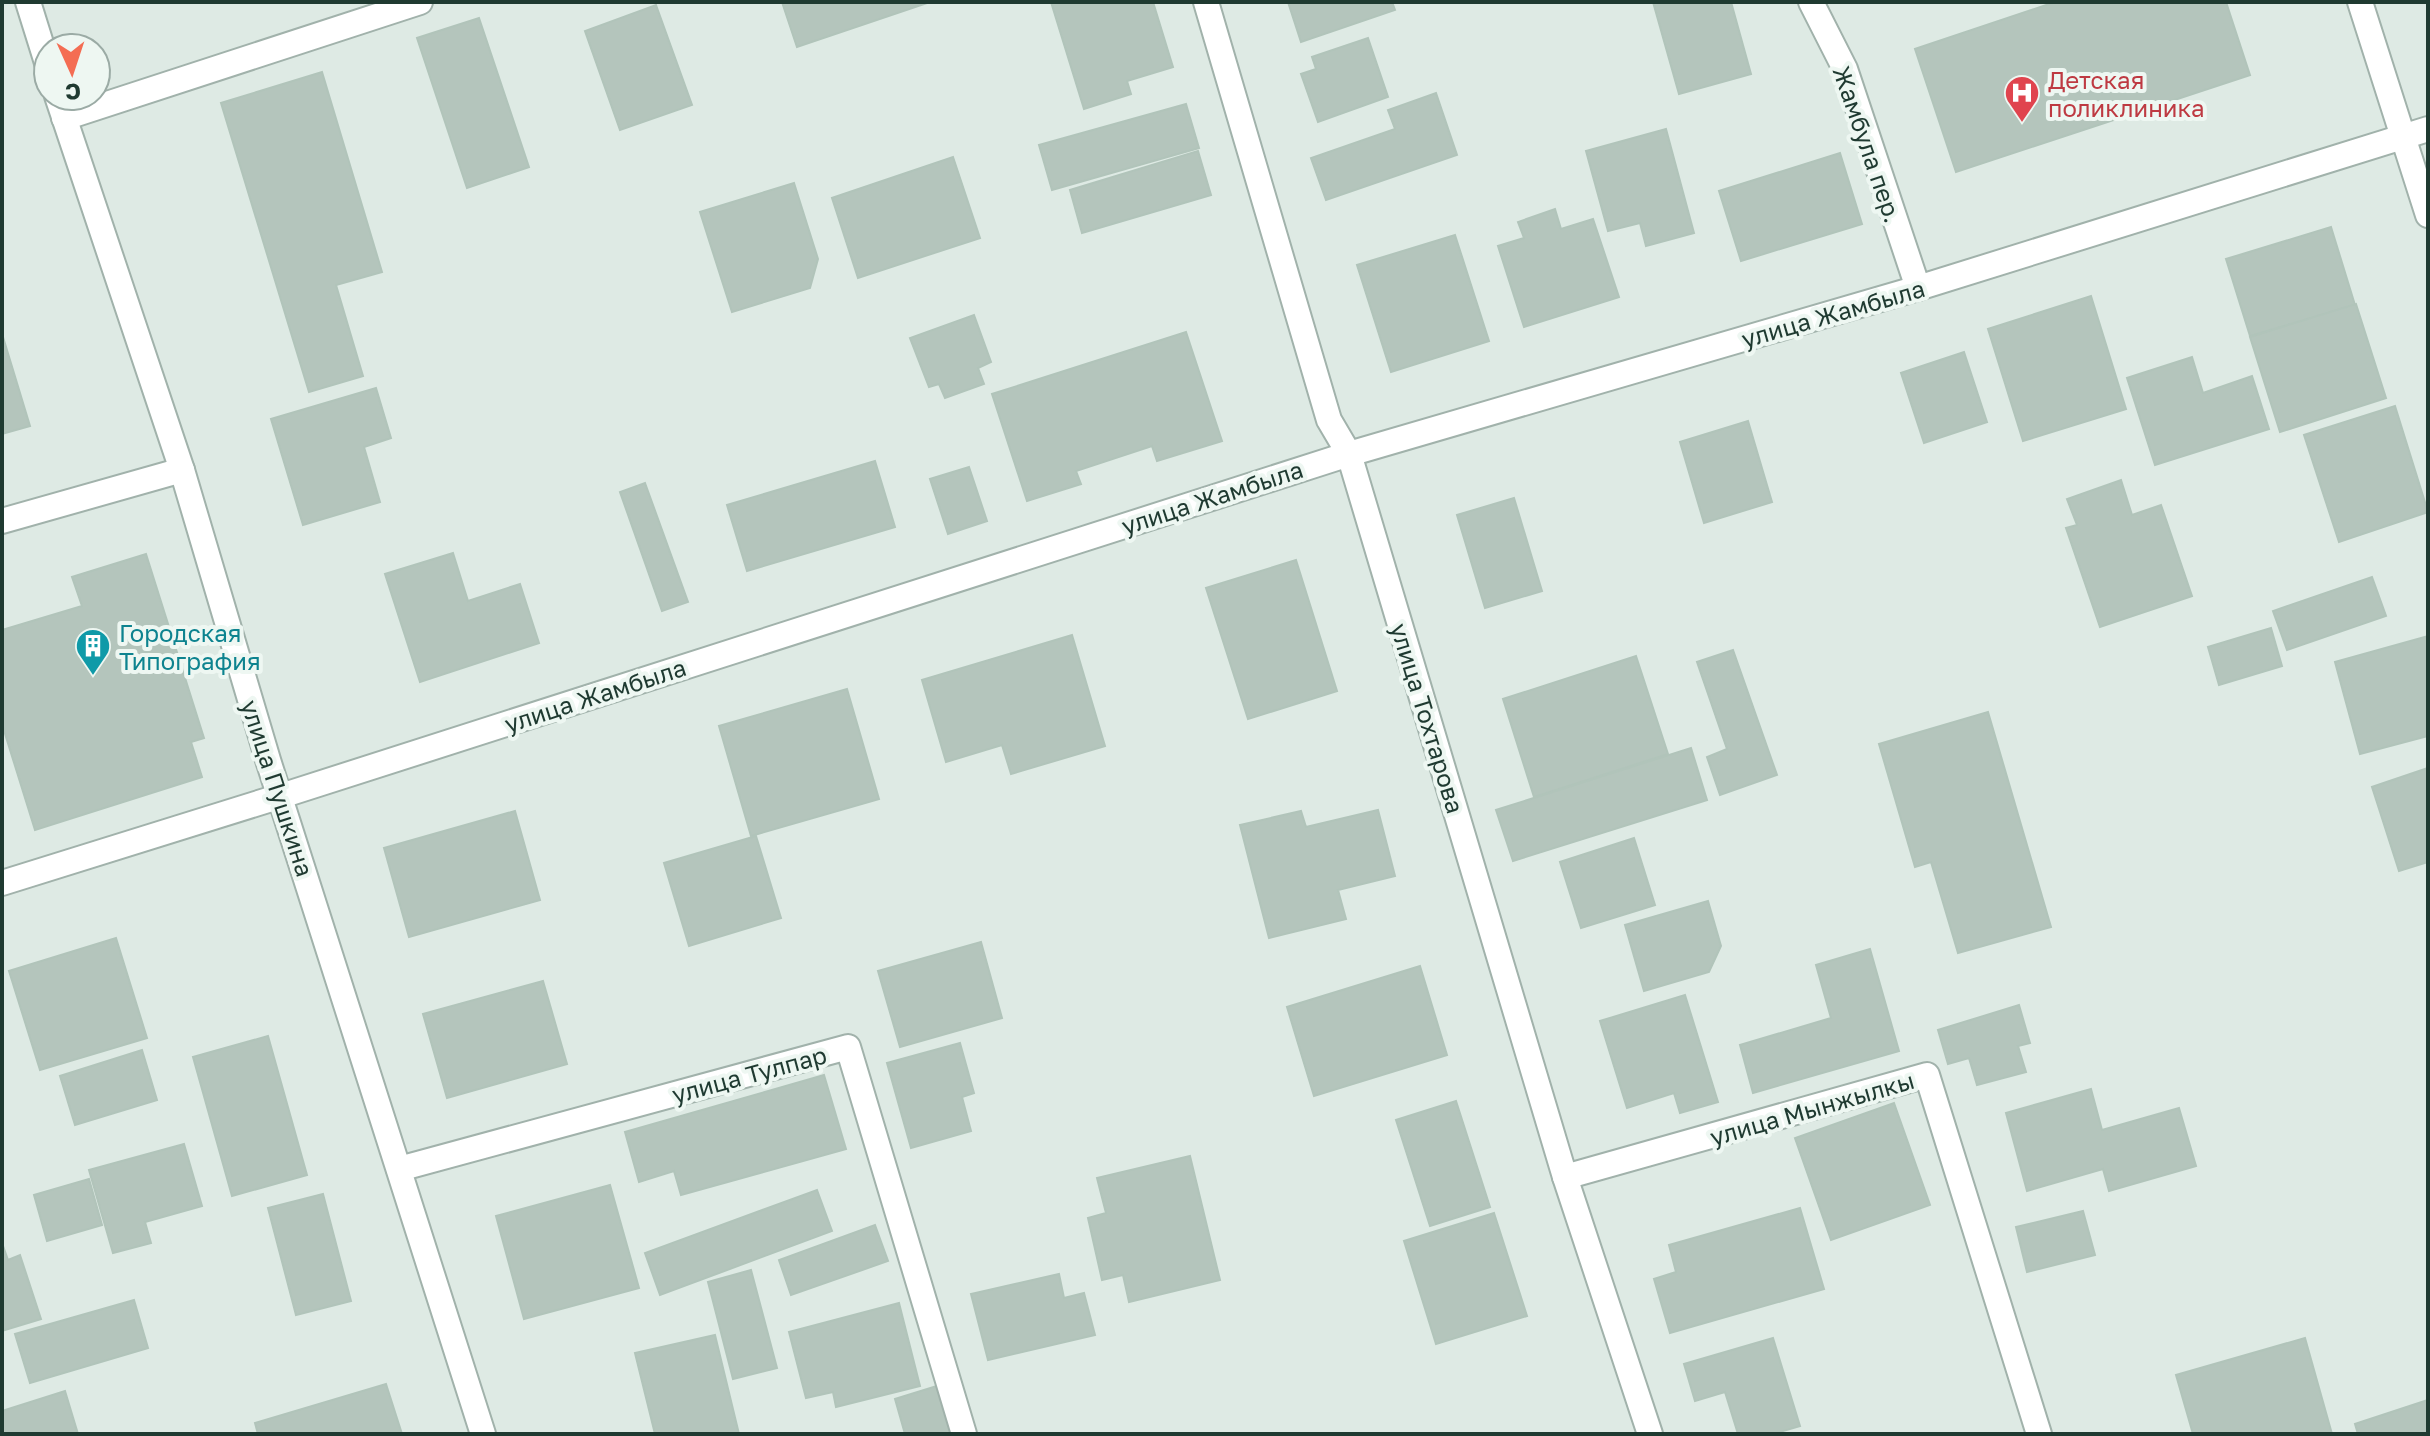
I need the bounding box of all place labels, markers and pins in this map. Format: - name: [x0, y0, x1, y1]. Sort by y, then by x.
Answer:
- place label: Детская поликлиника: [2048, 65, 2205, 122]
- hospital icon: Детская поликлиника: [2003, 74, 2041, 124]
- place label: Городская Типография: [119, 618, 261, 675]
- building icon: Городская Типография: [74, 627, 112, 677]

